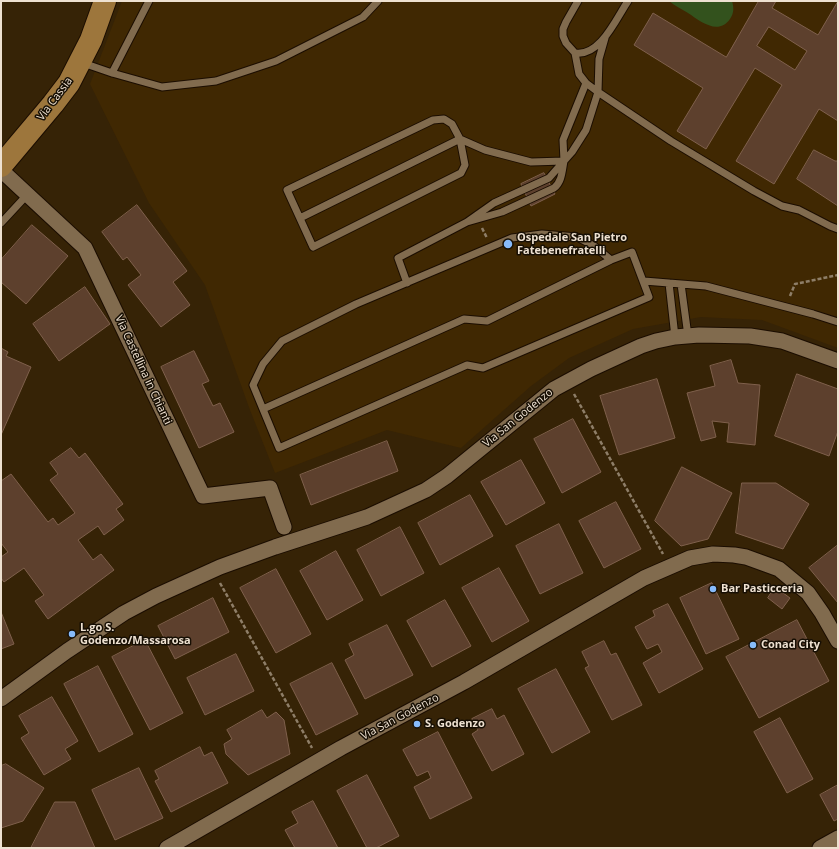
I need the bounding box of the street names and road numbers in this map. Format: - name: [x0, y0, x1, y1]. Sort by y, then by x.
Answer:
- street label: Via Cassia: [34, 75, 76, 123]
- street label: Via Castellina in Chianti: [112, 313, 174, 427]
- street label: Via San Godenzo: [480, 386, 556, 450]
- street label: Via San Godenzo: [359, 691, 441, 743]

